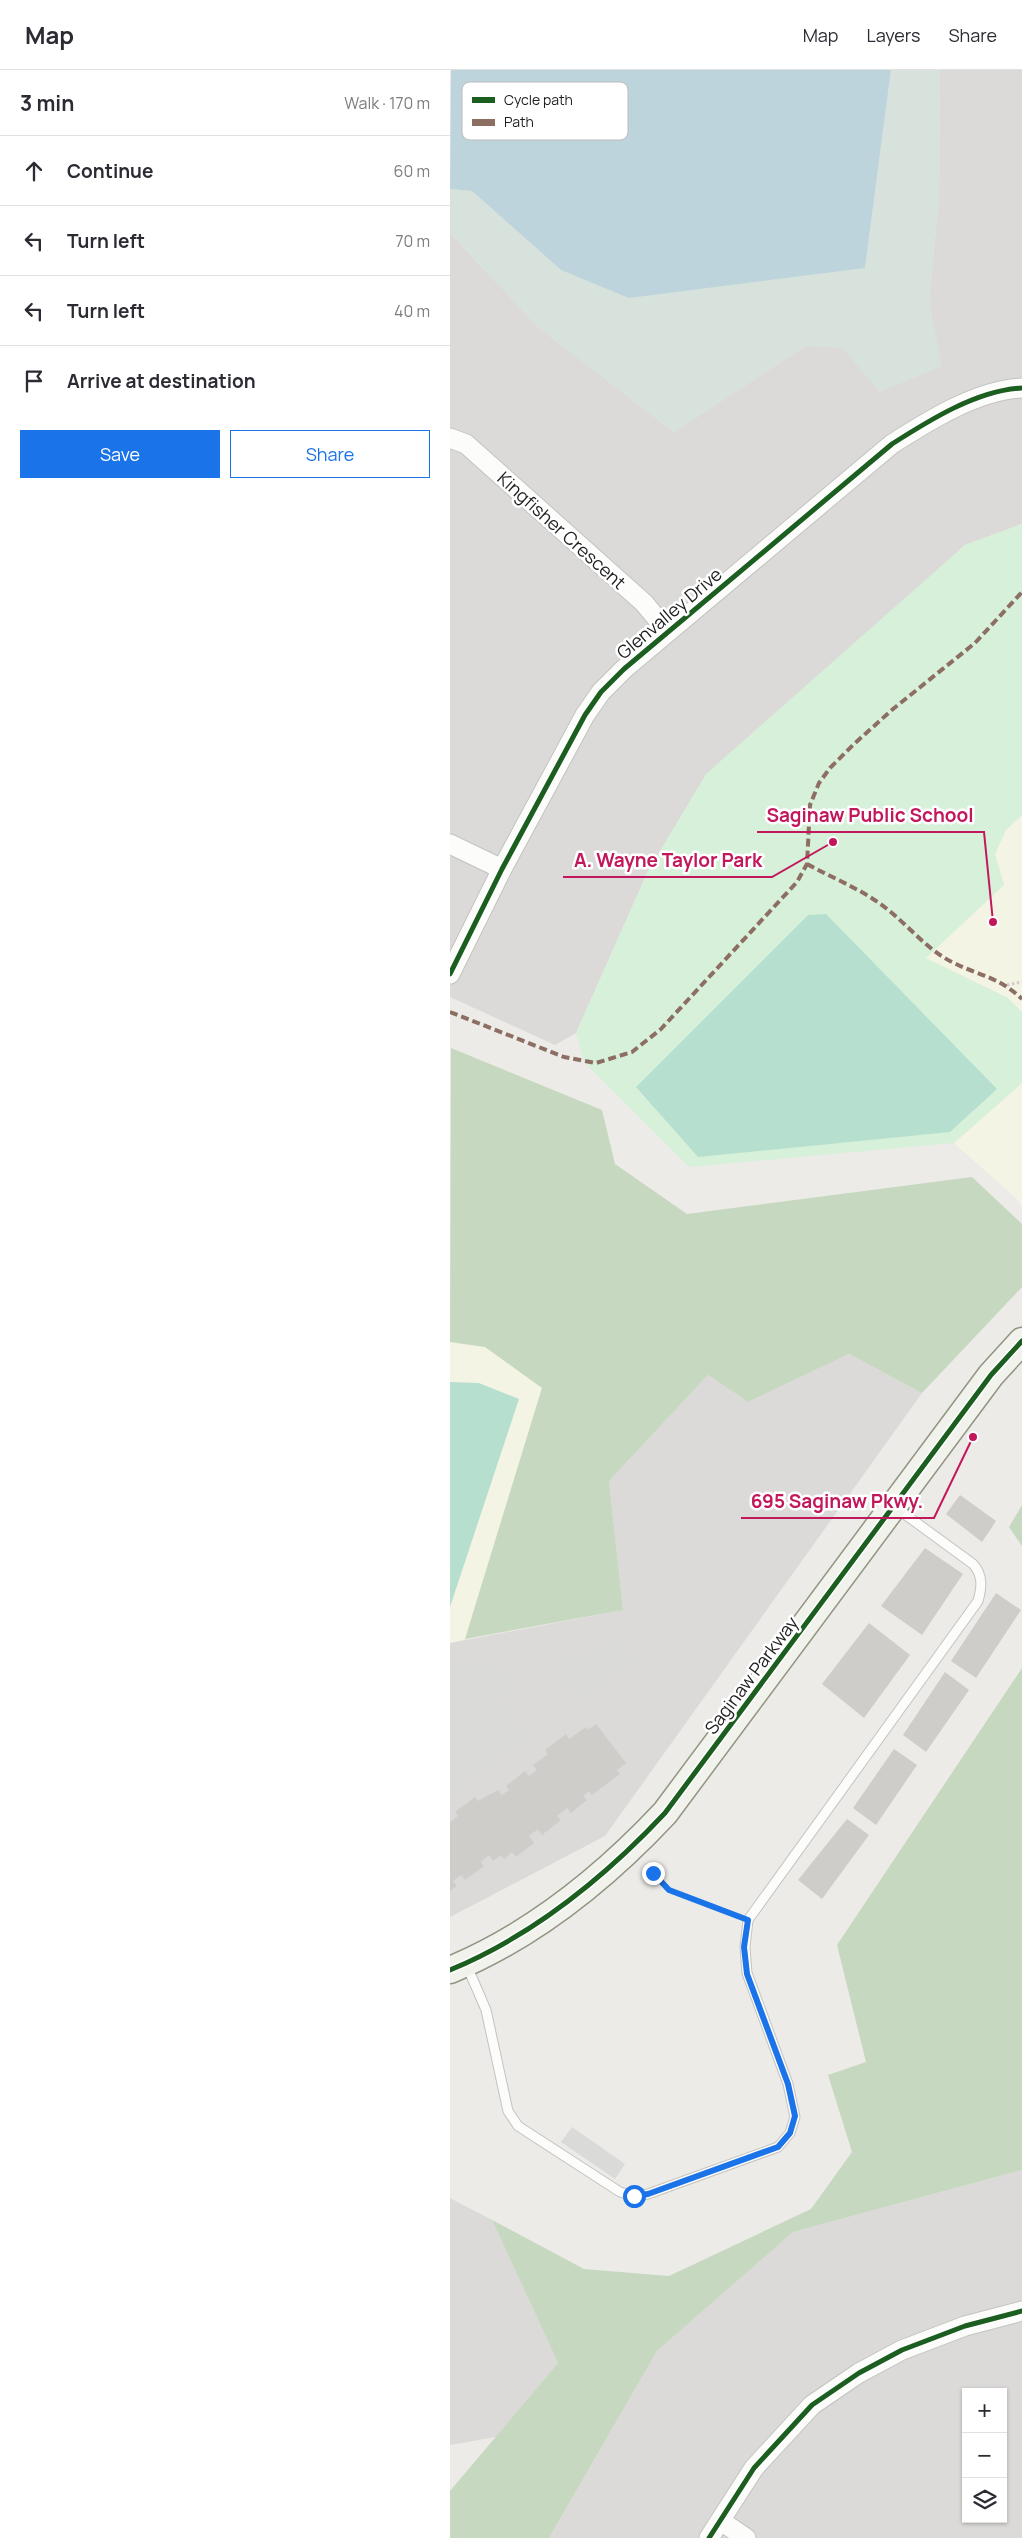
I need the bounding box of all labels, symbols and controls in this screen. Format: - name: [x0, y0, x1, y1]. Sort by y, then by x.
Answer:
- text: Map: [25, 18, 74, 51]
- text: Map: [803, 23, 838, 47]
- text: Layers: [866, 23, 920, 47]
- text: Share: [948, 23, 997, 47]
- legend: [462, 82, 628, 140]
- text: 3 min: [20, 89, 74, 117]
- text: Cycle path: [504, 90, 573, 109]
- text: Walk · 170 m: [344, 92, 430, 114]
- text: Path: [504, 112, 534, 131]
- icon: ahead: [20, 157, 48, 185]
- text: Continue: [67, 158, 153, 184]
- text: 60 m: [394, 160, 430, 182]
- icon: left: [20, 227, 48, 255]
- text: Turn left: [67, 228, 145, 254]
- text: 70 m: [395, 230, 430, 252]
- icon: left: [20, 297, 48, 325]
- text: Turn left: [67, 298, 145, 324]
- text: 40 m: [394, 300, 430, 322]
- icon: arrive: [20, 367, 48, 395]
- text: Arrive at destination: [67, 368, 256, 394]
- button: Save: [20, 430, 220, 478]
- button: Share: [230, 430, 430, 478]
- street label: Kingfisher Crescent: [493, 466, 631, 594]
- street label: Glenvalley Drive: [611, 562, 727, 664]
- callout: Saginaw Public School: [757, 798, 984, 832]
- text: Saginaw Public School: [766, 802, 974, 828]
- callout: A. Wayne Taylor Park: [563, 843, 772, 877]
- text: A. Wayne Taylor Park: [574, 847, 763, 873]
- callout: 695 Saginaw Pkwy.: [741, 1484, 934, 1518]
- text: 695 Saginaw Pkwy.: [751, 1488, 923, 1514]
- street label: Saginaw Parkway: [699, 1611, 804, 1739]
- route end: [642, 1862, 665, 1885]
- route start: [623, 2185, 646, 2208]
- map controls: [962, 2388, 1007, 2523]
- button: +: [962, 2388, 1007, 2433]
- button: −: [962, 2433, 1007, 2478]
- button: layers: [962, 2478, 1007, 2523]

